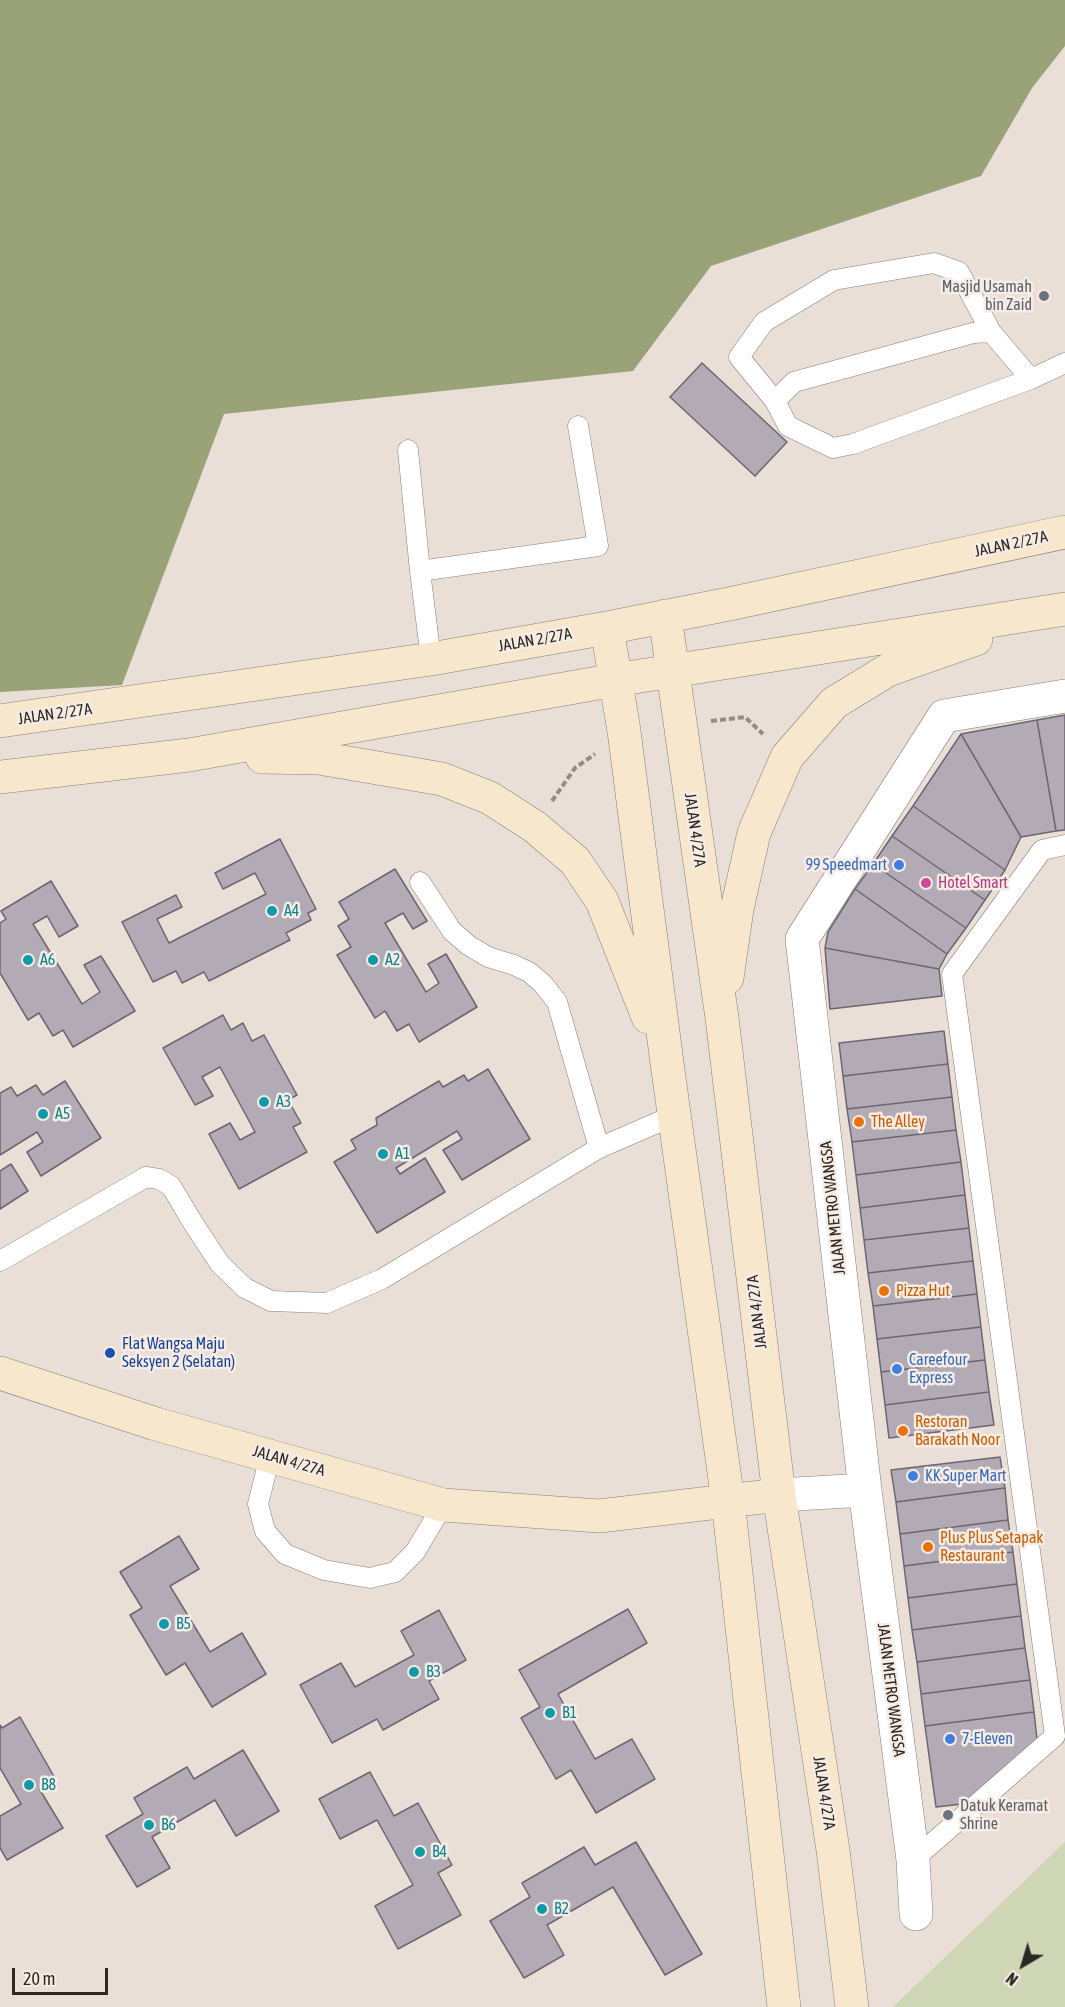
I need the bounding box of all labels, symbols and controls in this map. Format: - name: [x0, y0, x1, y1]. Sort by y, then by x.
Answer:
- place label: Masjid Usamah bin Zaid: [942, 277, 1032, 315]
- marker: Masjid Usamah bin Zaid: [1037, 289, 1051, 303]
- street label: JALAN 2/27A: [973, 527, 1049, 561]
- street label: JALAN 2/27A: [497, 624, 573, 656]
- street label: JALAN 2/27A: [17, 699, 93, 729]
- street label: JALAN 4/27A: [680, 792, 710, 868]
- place label: 99 Speedmart: [805, 855, 887, 875]
- marker: 99 Speedmart: [892, 858, 906, 872]
- place label: Hotel Smart: [938, 873, 1008, 893]
- marker: Hotel Smart: [919, 876, 933, 890]
- place label: A4: [284, 901, 299, 921]
- marker: A4: [265, 904, 279, 918]
- place label: A6: [40, 950, 55, 970]
- place label: A2: [385, 950, 400, 970]
- marker: A6: [21, 953, 35, 967]
- marker: A2: [366, 953, 380, 967]
- place label: A3: [276, 1092, 291, 1112]
- marker: A3: [257, 1095, 271, 1109]
- place label: A5: [55, 1104, 70, 1124]
- marker: A5: [36, 1107, 50, 1121]
- place label: The Alley: [871, 1112, 925, 1132]
- marker: The Alley: [852, 1115, 866, 1129]
- street label: JALAN METRO WANGSA: [816, 1140, 850, 1276]
- place label: A1: [395, 1144, 410, 1164]
- marker: A1: [376, 1147, 390, 1161]
- street label: JALAN 4/27A: [743, 1274, 771, 1350]
- place label: Pizza Hut: [896, 1281, 950, 1301]
- marker: Pizza Hut: [877, 1284, 891, 1298]
- place label: Flat Wangsa Maju Seksyen 2 (Selatan): [122, 1334, 235, 1372]
- marker: Flat Wangsa Maju Seksyen 2 (Selatan): [103, 1346, 117, 1360]
- place label: Careefour Express: [909, 1350, 967, 1388]
- marker: Careefour Express: [890, 1362, 904, 1376]
- place label: Restoran Barakath Noor: [915, 1412, 1000, 1450]
- marker: Restoran Barakath Noor: [896, 1424, 910, 1438]
- street label: JALAN 4/27A: [251, 1442, 327, 1480]
- place label: KK Super Mart: [925, 1466, 1006, 1486]
- marker: KK Super Mart: [906, 1469, 920, 1483]
- place label: Plus Plus Setapak Restaurant: [940, 1528, 1043, 1566]
- marker: Plus Plus Setapak Restaurant: [921, 1540, 935, 1554]
- place label: B5: [176, 1614, 191, 1634]
- marker: B5: [157, 1617, 171, 1631]
- street label: JALAN METRO WANGSA: [873, 1622, 909, 1758]
- place label: B3: [426, 1662, 441, 1682]
- marker: B3: [407, 1665, 421, 1679]
- place label: B1: [562, 1703, 577, 1723]
- marker: B1: [543, 1706, 557, 1720]
- place label: 7-Eleven: [962, 1729, 1013, 1749]
- marker: 7-Eleven: [943, 1732, 957, 1746]
- street label: JALAN 4/27A: [809, 1755, 839, 1831]
- place label: B8: [41, 1775, 56, 1795]
- marker: B8: [22, 1778, 36, 1792]
- place label: Datuk Keramat Shrine: [960, 1796, 1048, 1834]
- marker: Datuk Keramat Shrine: [941, 1808, 955, 1822]
- place label: B6: [161, 1815, 176, 1835]
- marker: B6: [142, 1818, 156, 1832]
- place label: B4: [432, 1842, 447, 1862]
- marker: B4: [413, 1845, 427, 1859]
- place label: B2: [554, 1899, 569, 1919]
- marker: B2: [535, 1902, 549, 1916]
- north arrow: [993, 1935, 1053, 1995]
- scale bar: [15, 1956, 111, 1994]
- text: 20 m: [23, 1968, 55, 1989]
- text: N: [1003, 1969, 1021, 1989]

